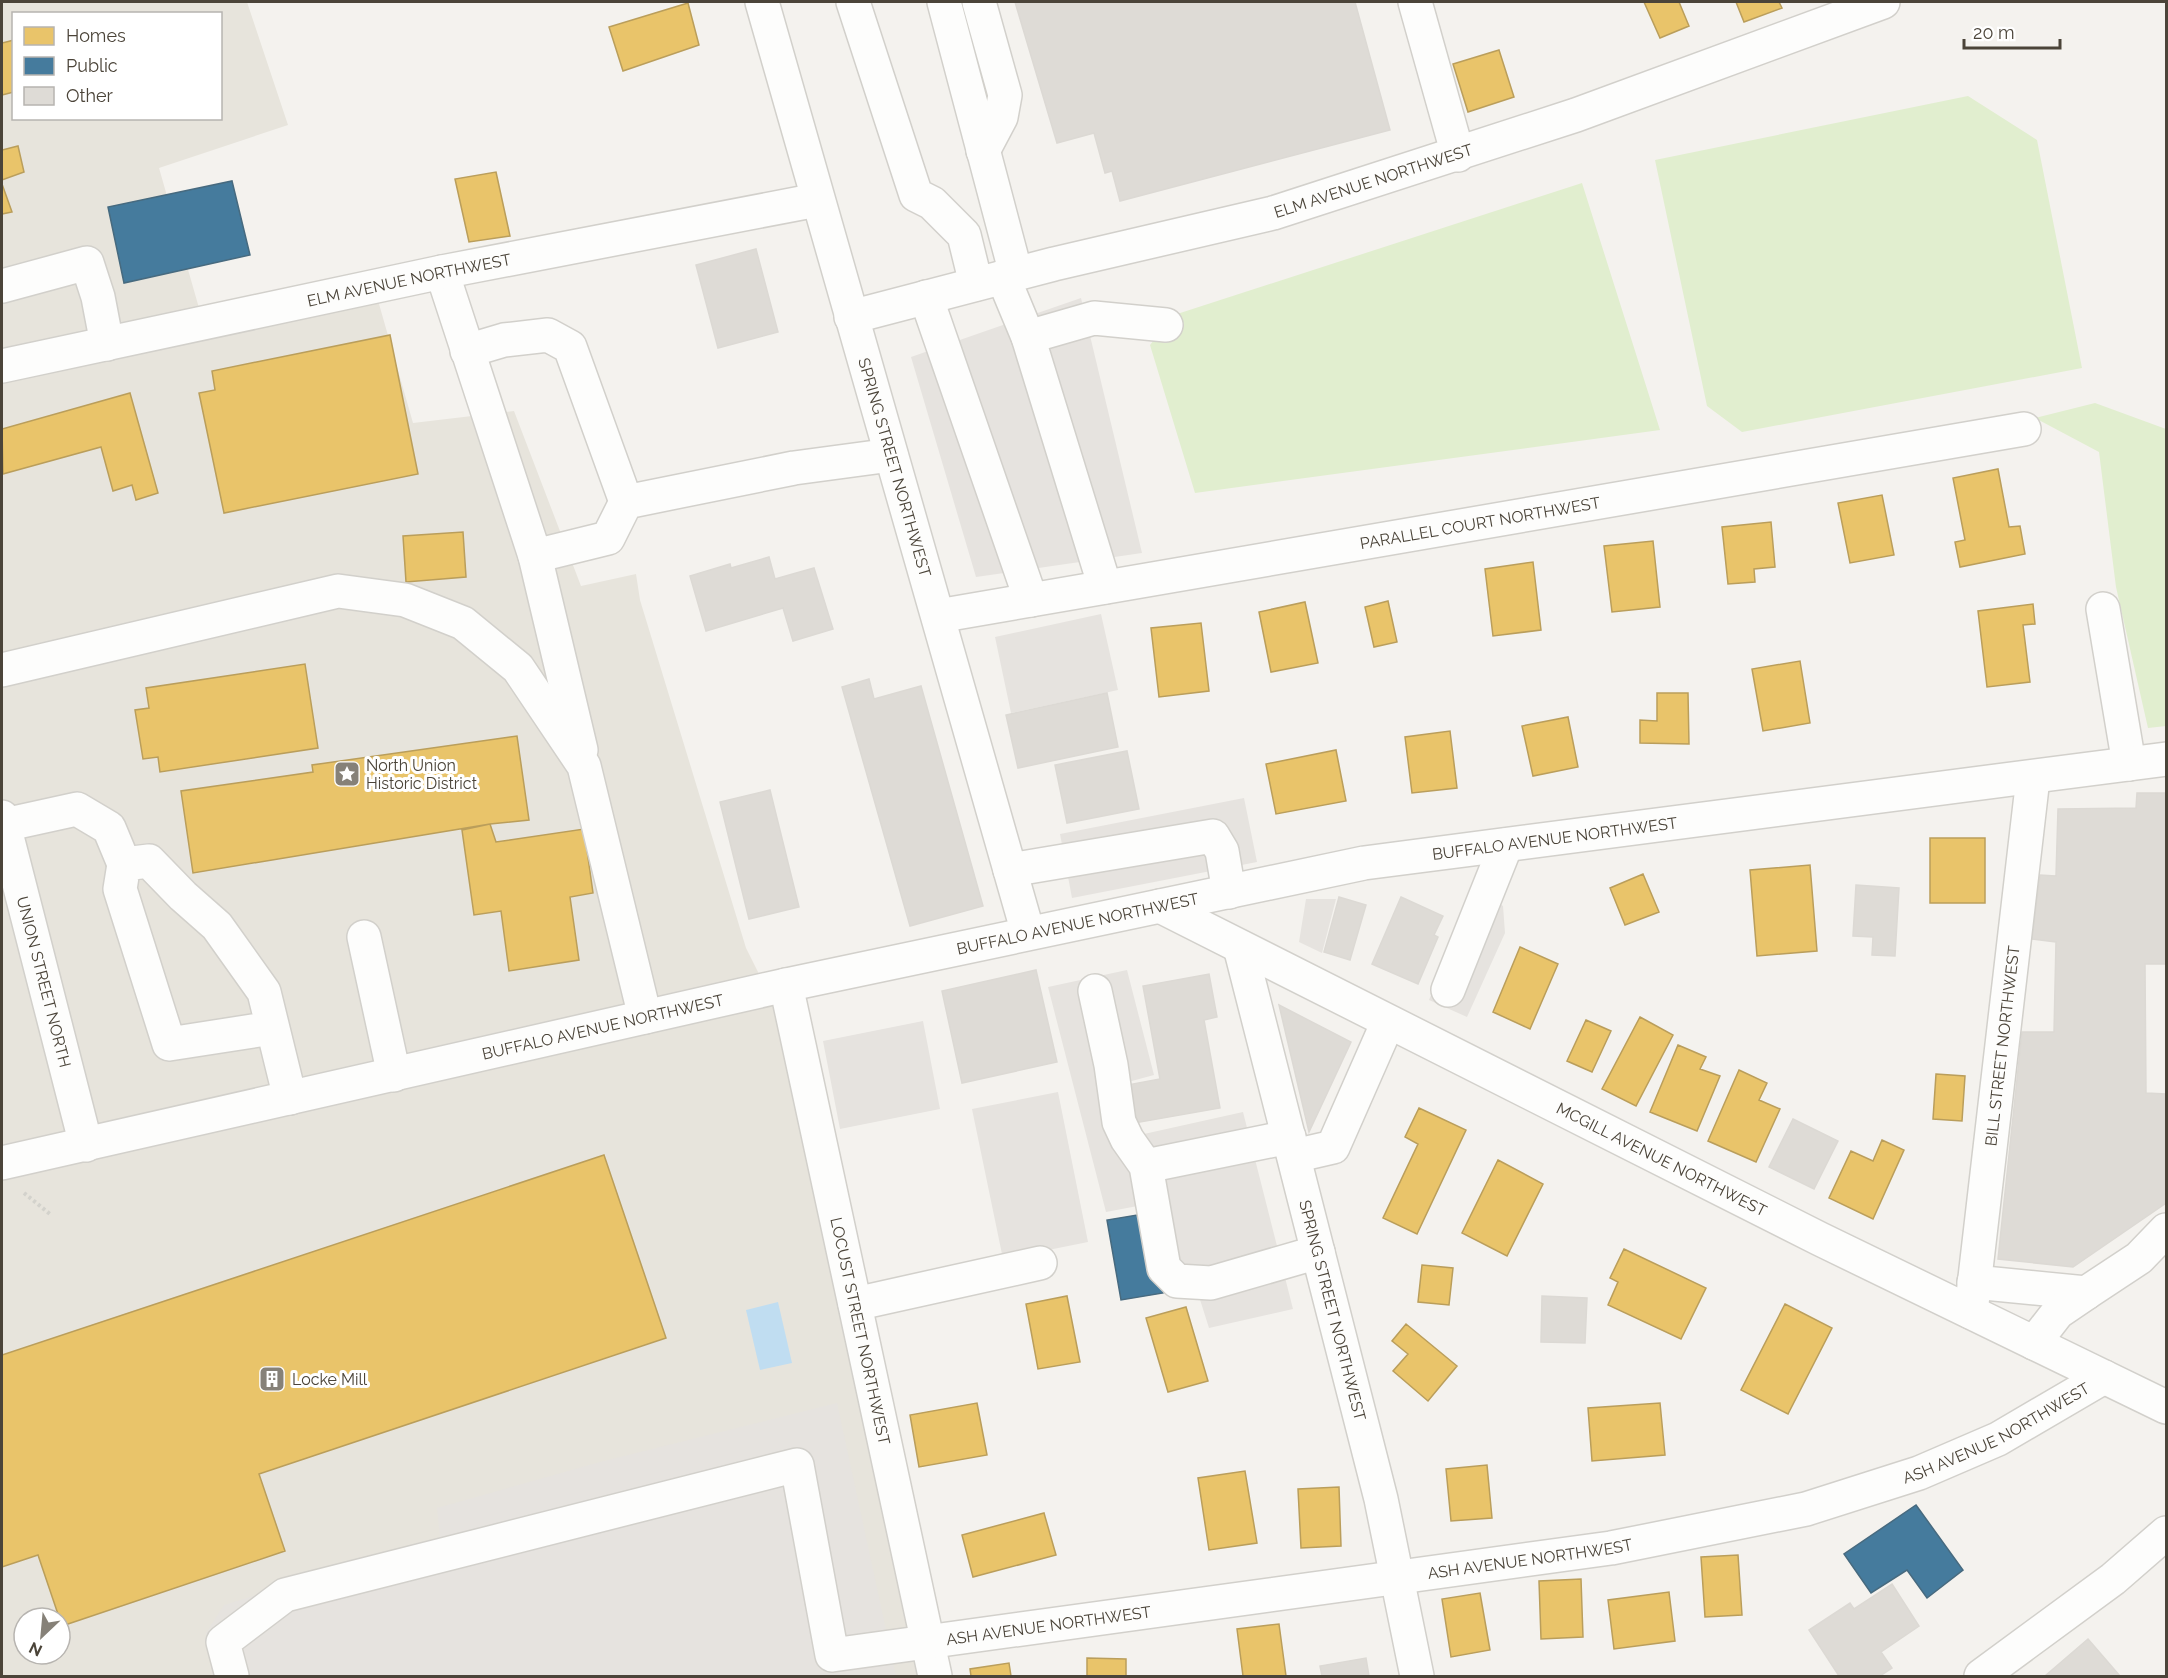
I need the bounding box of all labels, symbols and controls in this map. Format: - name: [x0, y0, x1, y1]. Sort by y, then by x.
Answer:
- legend: [12, 12, 222, 120]
- scale bar: [1964, 12, 2060, 50]
- text: 20 m: [1973, 22, 2015, 43]
- text: Homes: [66, 25, 126, 46]
- text: Public: [66, 55, 118, 76]
- text: Other: [66, 85, 114, 106]
- street label: ELM AVENUE NORTHWEST: [1271, 140, 1475, 222]
- street label: ELM AVENUE NORTHWEST: [305, 249, 513, 310]
- street label: SPRING STREET NORTHWEST: [855, 356, 935, 579]
- street label: PARALLEL COURT NORTHWEST: [1358, 493, 1602, 553]
- place label: North Union Historic District: [366, 756, 478, 793]
- place icon: North Union Historic District: [332, 759, 362, 789]
- street label: BUFFALO AVENUE NORTHWEST: [1431, 813, 1679, 864]
- street label: BUFFALO AVENUE NORTHWEST: [955, 889, 1201, 958]
- street label: UNION STREET NORTH: [13, 894, 75, 1069]
- street label: BILL STREET NORTHWEST: [1981, 944, 2023, 1147]
- street label: BUFFALO AVENUE NORTHWEST: [480, 990, 725, 1063]
- street label: MCGILL AVENUE NORTHWEST: [1553, 1098, 1770, 1220]
- street label: SPRING STREET NORTHWEST: [1296, 1198, 1370, 1423]
- street label: LOCUST STREET NORTHWEST: [827, 1216, 894, 1447]
- building icon: Locke Mill: [257, 1364, 287, 1394]
- place label: Locke Mill: [292, 1370, 368, 1389]
- street label: ASH AVENUE NORTHWEST: [1900, 1378, 2093, 1487]
- street label: ASH AVENUE NORTHWEST: [1426, 1534, 1634, 1583]
- street label: ASH AVENUE NORTHWEST: [945, 1602, 1153, 1649]
- north arrow: [12, 1606, 72, 1666]
- text: N: [26, 1638, 45, 1660]

